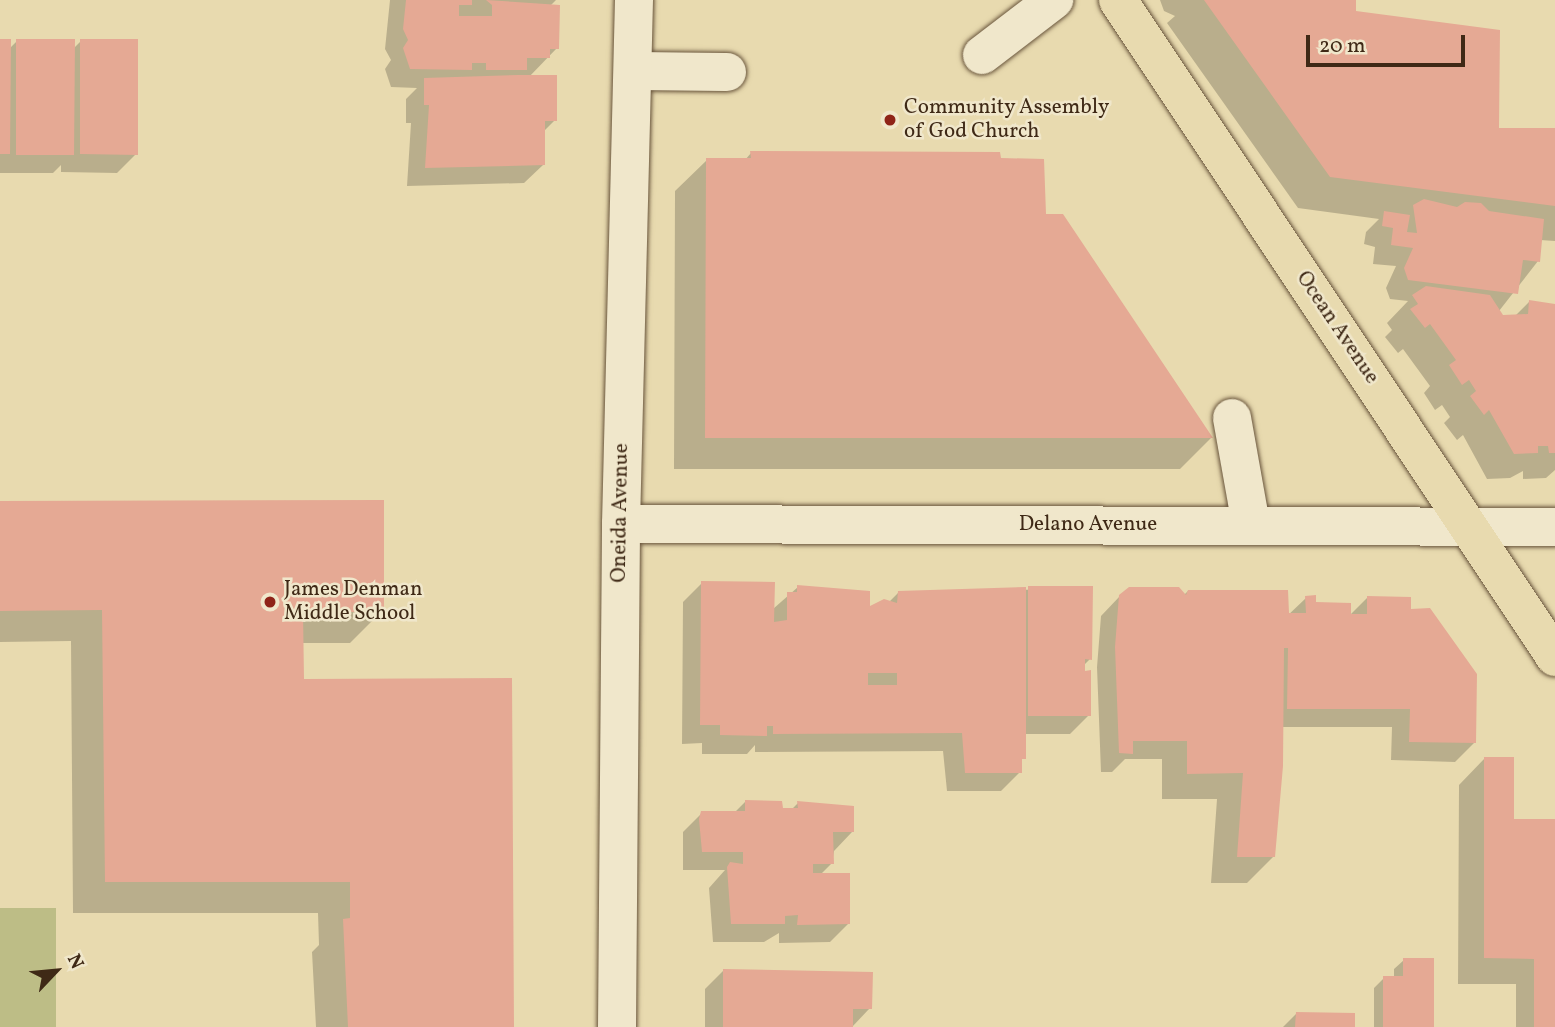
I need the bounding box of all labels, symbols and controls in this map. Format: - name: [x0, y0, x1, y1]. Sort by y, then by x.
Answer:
- scale bar: [1310, 21, 1469, 65]
- text: 20 m: [1319, 32, 1365, 61]
- place label: Community Assembly of God Church: [904, 95, 1110, 145]
- marker: Community Assembly of God Church: [882, 112, 898, 128]
- street label: Ocean Avenue: [1290, 267, 1384, 389]
- street label: Oneida Avenue: [607, 443, 635, 583]
- street label: Delano Avenue: [1019, 512, 1157, 538]
- place label: James Denman Middle School: [284, 577, 422, 627]
- marker: James Denman Middle School: [262, 594, 278, 610]
- north arrow: [21, 936, 91, 1006]
- text: N: [60, 950, 90, 974]

